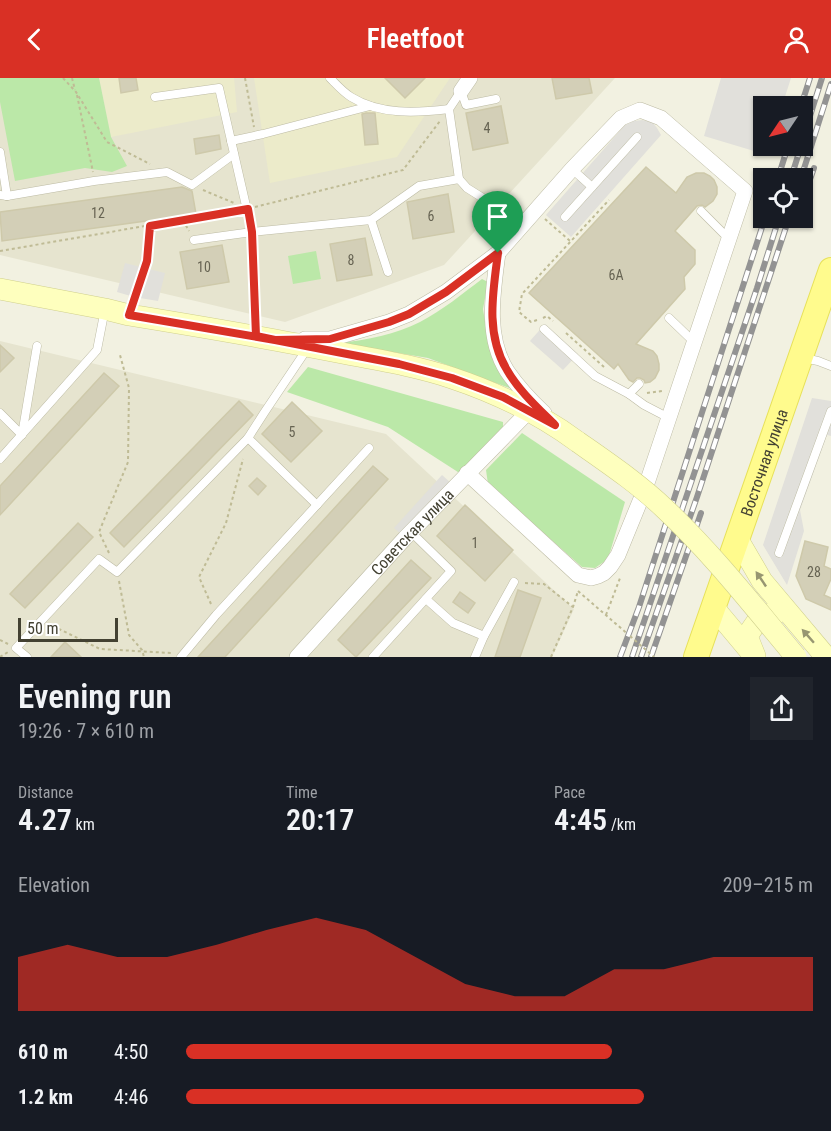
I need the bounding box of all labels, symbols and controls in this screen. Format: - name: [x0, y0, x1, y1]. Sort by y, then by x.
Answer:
- icon: back: [18, 23, 51, 56]
- text: Fleetfoot: [367, 23, 464, 55]
- icon: person: [780, 23, 813, 56]
- north arrow: [753, 96, 813, 156]
- map controls: [753, 96, 813, 228]
- house number: 4: [484, 120, 491, 136]
- button: locate: [753, 168, 813, 228]
- pin: [472, 191, 523, 253]
- icon: arrive: [481, 200, 514, 233]
- house number: 12: [91, 205, 105, 221]
- house number: 6: [428, 208, 435, 224]
- house number: 8: [348, 252, 355, 268]
- house number: 10: [197, 259, 211, 275]
- house number: 6А: [609, 267, 623, 283]
- street label: Восточная улица: [736, 406, 791, 519]
- house number: 5: [289, 424, 296, 440]
- street label: Советская улица: [367, 485, 457, 579]
- house number: 1: [472, 535, 478, 551]
- house number: 28: [807, 564, 821, 580]
- one-way arrow: [755, 571, 767, 587]
- scale bar: [18, 615, 118, 642]
- text: 50 m: [27, 619, 59, 638]
- one-way arrow: [802, 629, 815, 644]
- text: Evening run: [18, 677, 172, 716]
- button: share: [750, 677, 813, 740]
- text: 19:26 · 7 × 610 m: [18, 719, 154, 743]
- text: Distance: [18, 783, 73, 802]
- text: Time: [286, 783, 318, 802]
- text: Pace: [554, 783, 585, 802]
- text: 4.27: [18, 802, 72, 837]
- text: 20:17: [286, 802, 354, 837]
- text: 4:45: [554, 802, 607, 837]
- text: km: [72, 815, 95, 834]
- text: /km: [607, 815, 636, 834]
- text: Elevation: [18, 873, 90, 897]
- text: 209–215 m: [723, 873, 813, 897]
- text: 610 m: [18, 1040, 68, 1064]
- text: 4:50: [114, 1040, 148, 1064]
- text: 1.2 km: [18, 1085, 73, 1109]
- text: 4:46: [114, 1085, 148, 1109]

